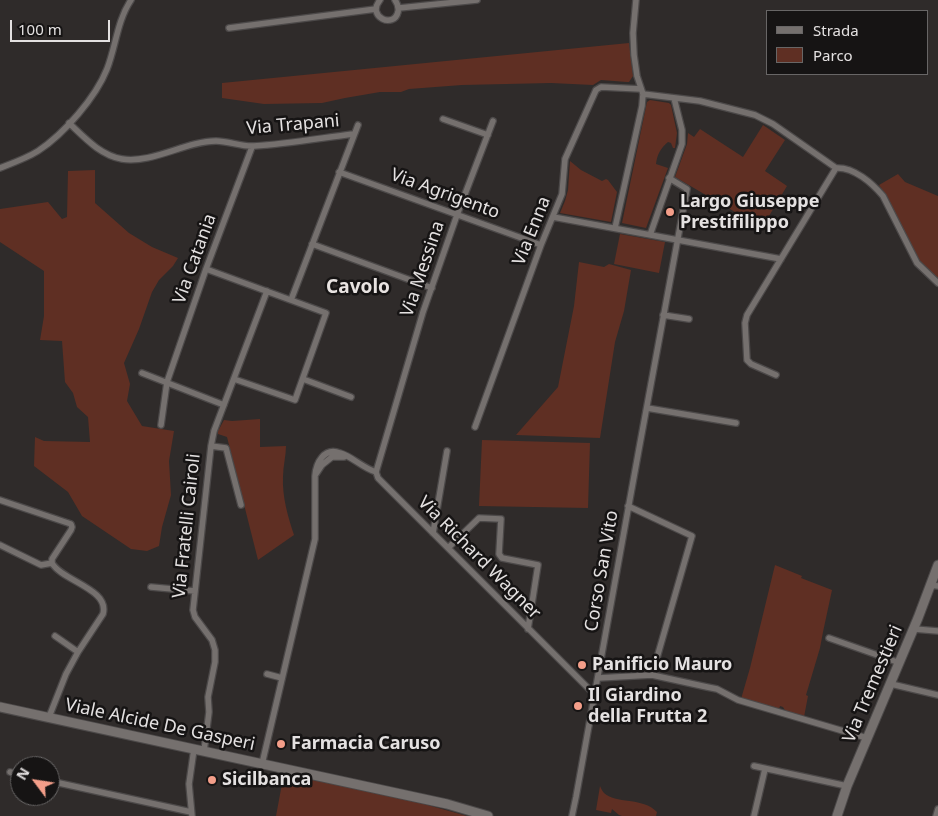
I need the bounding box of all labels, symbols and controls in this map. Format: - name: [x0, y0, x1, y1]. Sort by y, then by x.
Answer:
- scale bar: [12, 10, 112, 42]
- legend: [766, 10, 928, 75]
- text: 100 m: [18, 19, 62, 39]
- text: Strada: [813, 20, 859, 40]
- text: Parco: [813, 45, 853, 65]
- street label: Via Trapani: [246, 110, 340, 140]
- street label: Via Agrigento: [387, 164, 503, 224]
- place label: Largo Giuseppe Prestifilippo: [680, 191, 819, 233]
- street label: Via Enna: [508, 193, 556, 269]
- marker: Largo Giuseppe Prestifilippo: [664, 206, 676, 218]
- street label: Via Catania: [169, 211, 221, 307]
- street label: Via Messina: [397, 218, 449, 320]
- district label: Cavolo: [326, 277, 390, 299]
- street label: Via Fratelli Cairoli: [169, 453, 205, 599]
- street label: Via Richard Wagner: [413, 492, 545, 624]
- street label: Corso San Vito: [581, 509, 623, 633]
- street label: Via Tremestieri: [839, 622, 907, 746]
- place label: Panificio Mauro: [592, 654, 732, 676]
- marker: Panificio Mauro: [576, 659, 588, 671]
- place label: Il Giardino della Frutta 2: [588, 685, 707, 728]
- street label: Viale Alcide De Gasperi: [63, 694, 257, 756]
- marker: Il Giardino della Frutta 2: [572, 700, 584, 712]
- place label: Farmacia Caruso: [291, 733, 441, 755]
- marker: Farmacia Caruso: [275, 738, 287, 750]
- north arrow: [10, 756, 60, 806]
- text: N: [11, 764, 34, 783]
- place label: Sicilbanca: [222, 769, 311, 791]
- marker: Sicilbanca: [206, 774, 218, 786]

